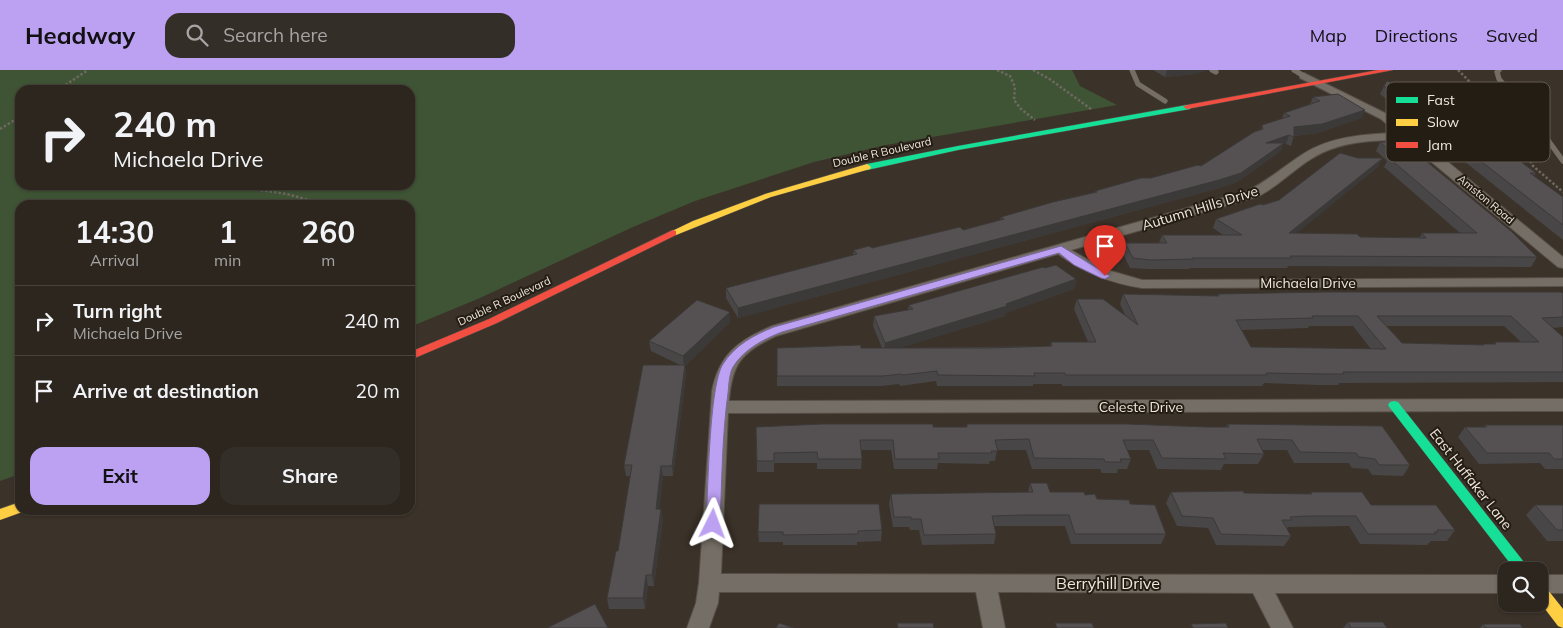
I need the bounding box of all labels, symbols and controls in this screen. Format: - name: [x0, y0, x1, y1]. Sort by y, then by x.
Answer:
- search box: [165, 13, 515, 58]
- text: Headway: [25, 20, 135, 50]
- icon: search: [183, 21, 211, 49]
- text: Search here: [223, 23, 328, 47]
- text: Map: [1310, 24, 1347, 47]
- text: Directions: [1375, 24, 1458, 47]
- text: Saved: [1486, 24, 1538, 47]
- legend: [1386, 82, 1550, 162]
- text: Fast: [1427, 91, 1455, 109]
- text: 240 m: [113, 102, 217, 146]
- icon: right: [30, 105, 95, 170]
- text: Slow: [1427, 113, 1459, 131]
- street label: Double R Boulevard: [831, 134, 933, 170]
- text: Jam: [1427, 136, 1452, 154]
- text: Michaela Drive: [113, 145, 263, 173]
- street label: Amston Road: [1455, 171, 1517, 227]
- street label: Autumn Hills Drive: [1140, 182, 1260, 234]
- text: 14:30: [75, 213, 154, 251]
- text: 1: [219, 213, 237, 251]
- text: 260: [301, 213, 355, 251]
- pin: [1084, 225, 1126, 276]
- icon: arrive: [1091, 232, 1119, 260]
- text: Arrival: [90, 250, 139, 270]
- text: min: [214, 250, 241, 270]
- text: m: [321, 250, 335, 270]
- street label: Double R Boulevard: [455, 273, 553, 329]
- street label: Michaela Drive: [1260, 274, 1356, 292]
- text: Turn right: [73, 299, 162, 323]
- icon: right: [30, 307, 58, 335]
- text: 240 m: [344, 309, 400, 333]
- text: Michaela Drive: [73, 323, 182, 343]
- icon: arrive: [30, 377, 58, 405]
- text: Arrive at destination: [73, 379, 259, 403]
- text: 20 m: [356, 379, 400, 403]
- street label: Celeste Drive: [1099, 398, 1183, 416]
- street label: East Huffaker Lane: [1426, 425, 1516, 533]
- button: Exit: [30, 447, 210, 505]
- button: Share: [220, 447, 400, 505]
- position arrow: [686, 497, 738, 549]
- map controls: [1498, 562, 1548, 612]
- button: search: [1498, 562, 1548, 612]
- street label: Berryhill Drive: [1056, 573, 1160, 593]

